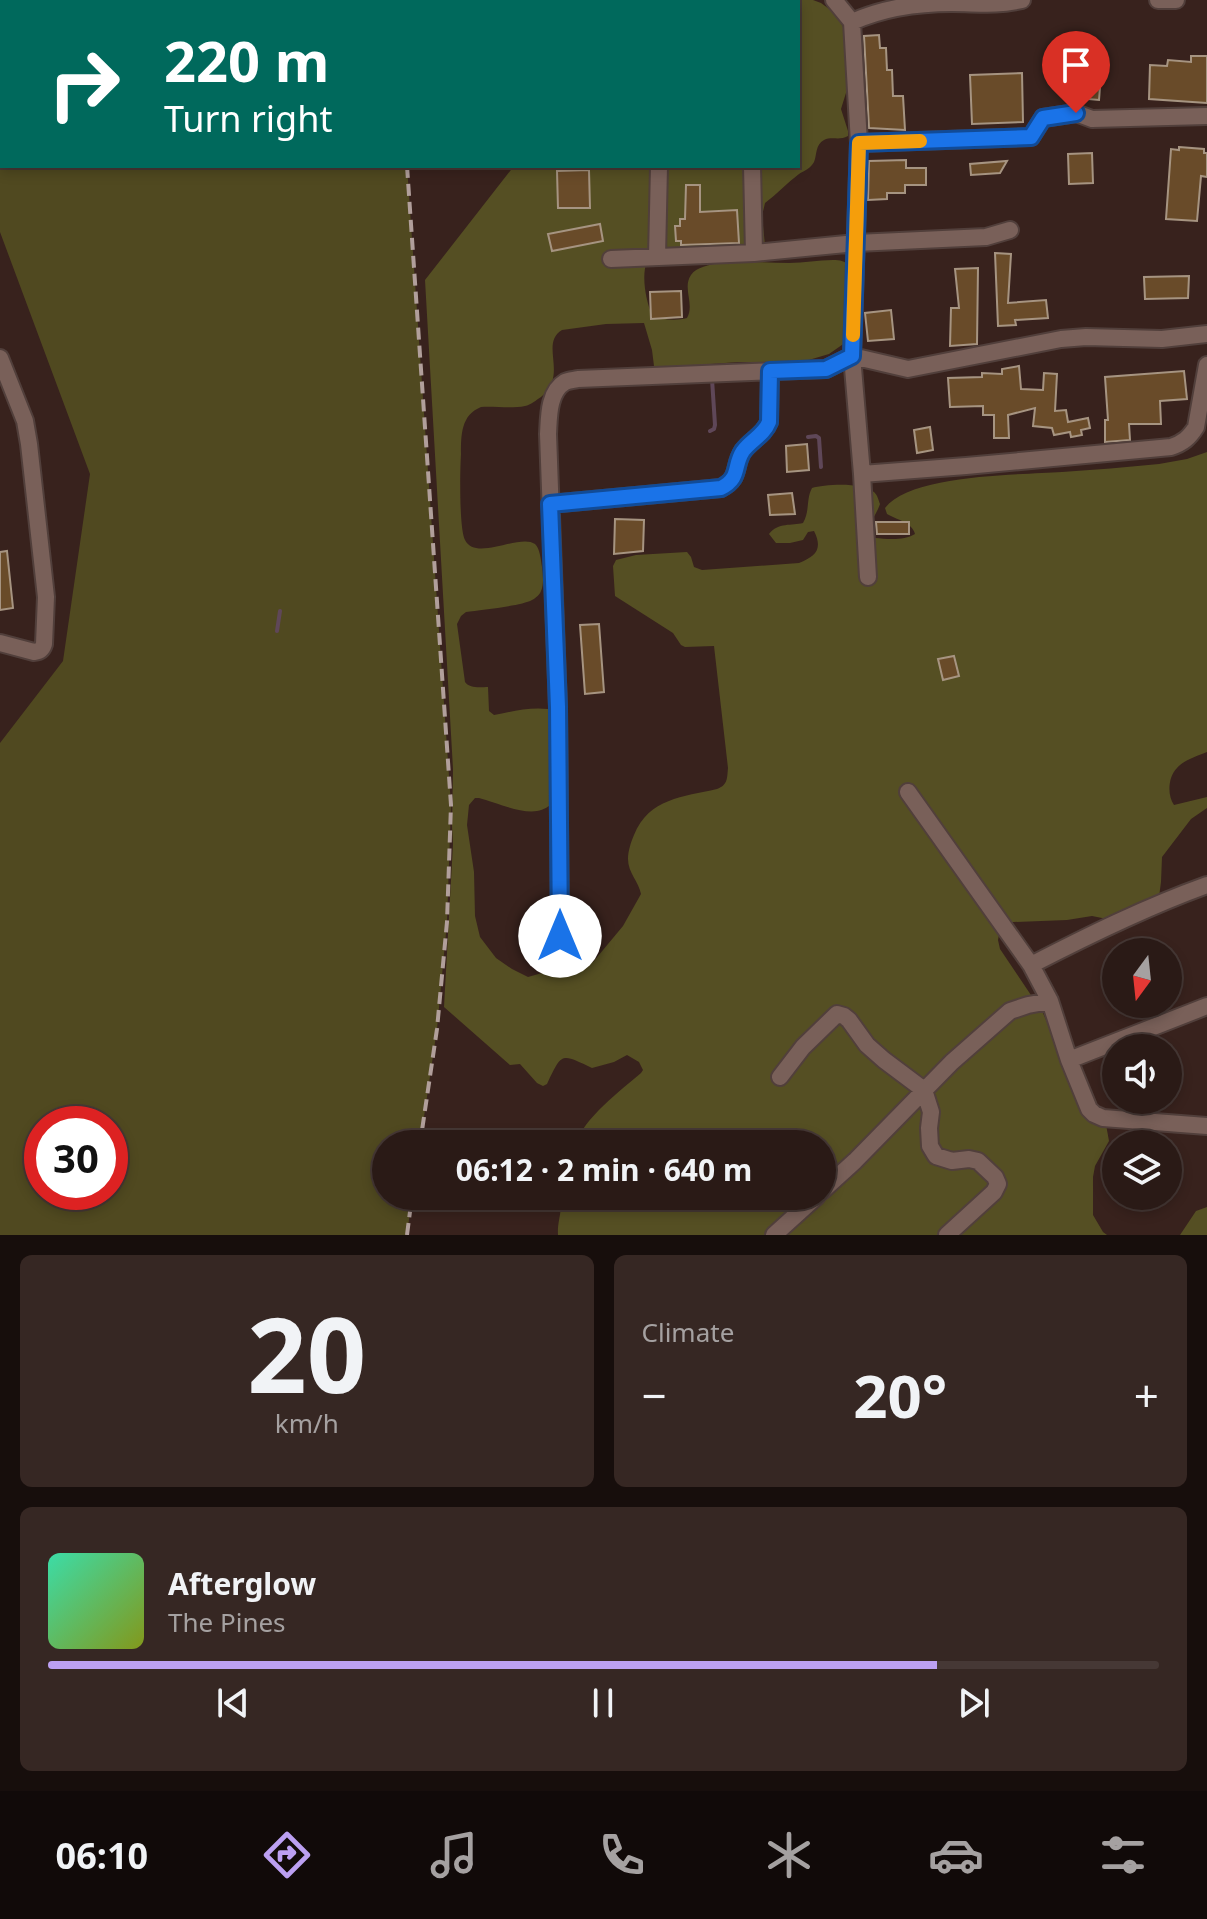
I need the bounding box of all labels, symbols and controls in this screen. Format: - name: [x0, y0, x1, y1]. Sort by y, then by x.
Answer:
- text: 220 m: [164, 22, 329, 98]
- pin: [1042, 31, 1110, 113]
- icon: right: [32, 32, 136, 136]
- icon: arrive: [1054, 43, 1098, 87]
- text: Turn right: [164, 94, 332, 143]
- position arrow: [518, 894, 602, 978]
- north arrow: [1102, 938, 1182, 1018]
- map controls: [1102, 938, 1182, 1210]
- button: sound: [1102, 1034, 1182, 1114]
- speed limit sign: 30: [24, 1106, 128, 1210]
- button: layers: [1102, 1130, 1182, 1210]
- text: 06:12 · 2 min · 640 m: [456, 1149, 752, 1190]
- text: 20: [247, 1282, 366, 1423]
- text: Climate: [642, 1314, 734, 1350]
- text: 20°: [853, 1354, 947, 1436]
- text: −: [642, 1365, 667, 1425]
- text: +: [1134, 1365, 1159, 1425]
- text: km/h: [275, 1405, 339, 1441]
- text: Afterglow: [168, 1563, 316, 1604]
- text: The Pines: [168, 1604, 286, 1640]
- icon: previous: [211, 1681, 255, 1725]
- icon: pause: [581, 1681, 625, 1725]
- icon: next: [952, 1681, 996, 1725]
- icon: directions: [259, 1827, 315, 1883]
- icon: music: [426, 1827, 482, 1883]
- icon: phone: [594, 1827, 650, 1883]
- icon: climate: [761, 1827, 817, 1883]
- icon: car: [928, 1827, 984, 1883]
- icon: filters: [1095, 1827, 1151, 1883]
- text: 06:10: [56, 1831, 148, 1880]

